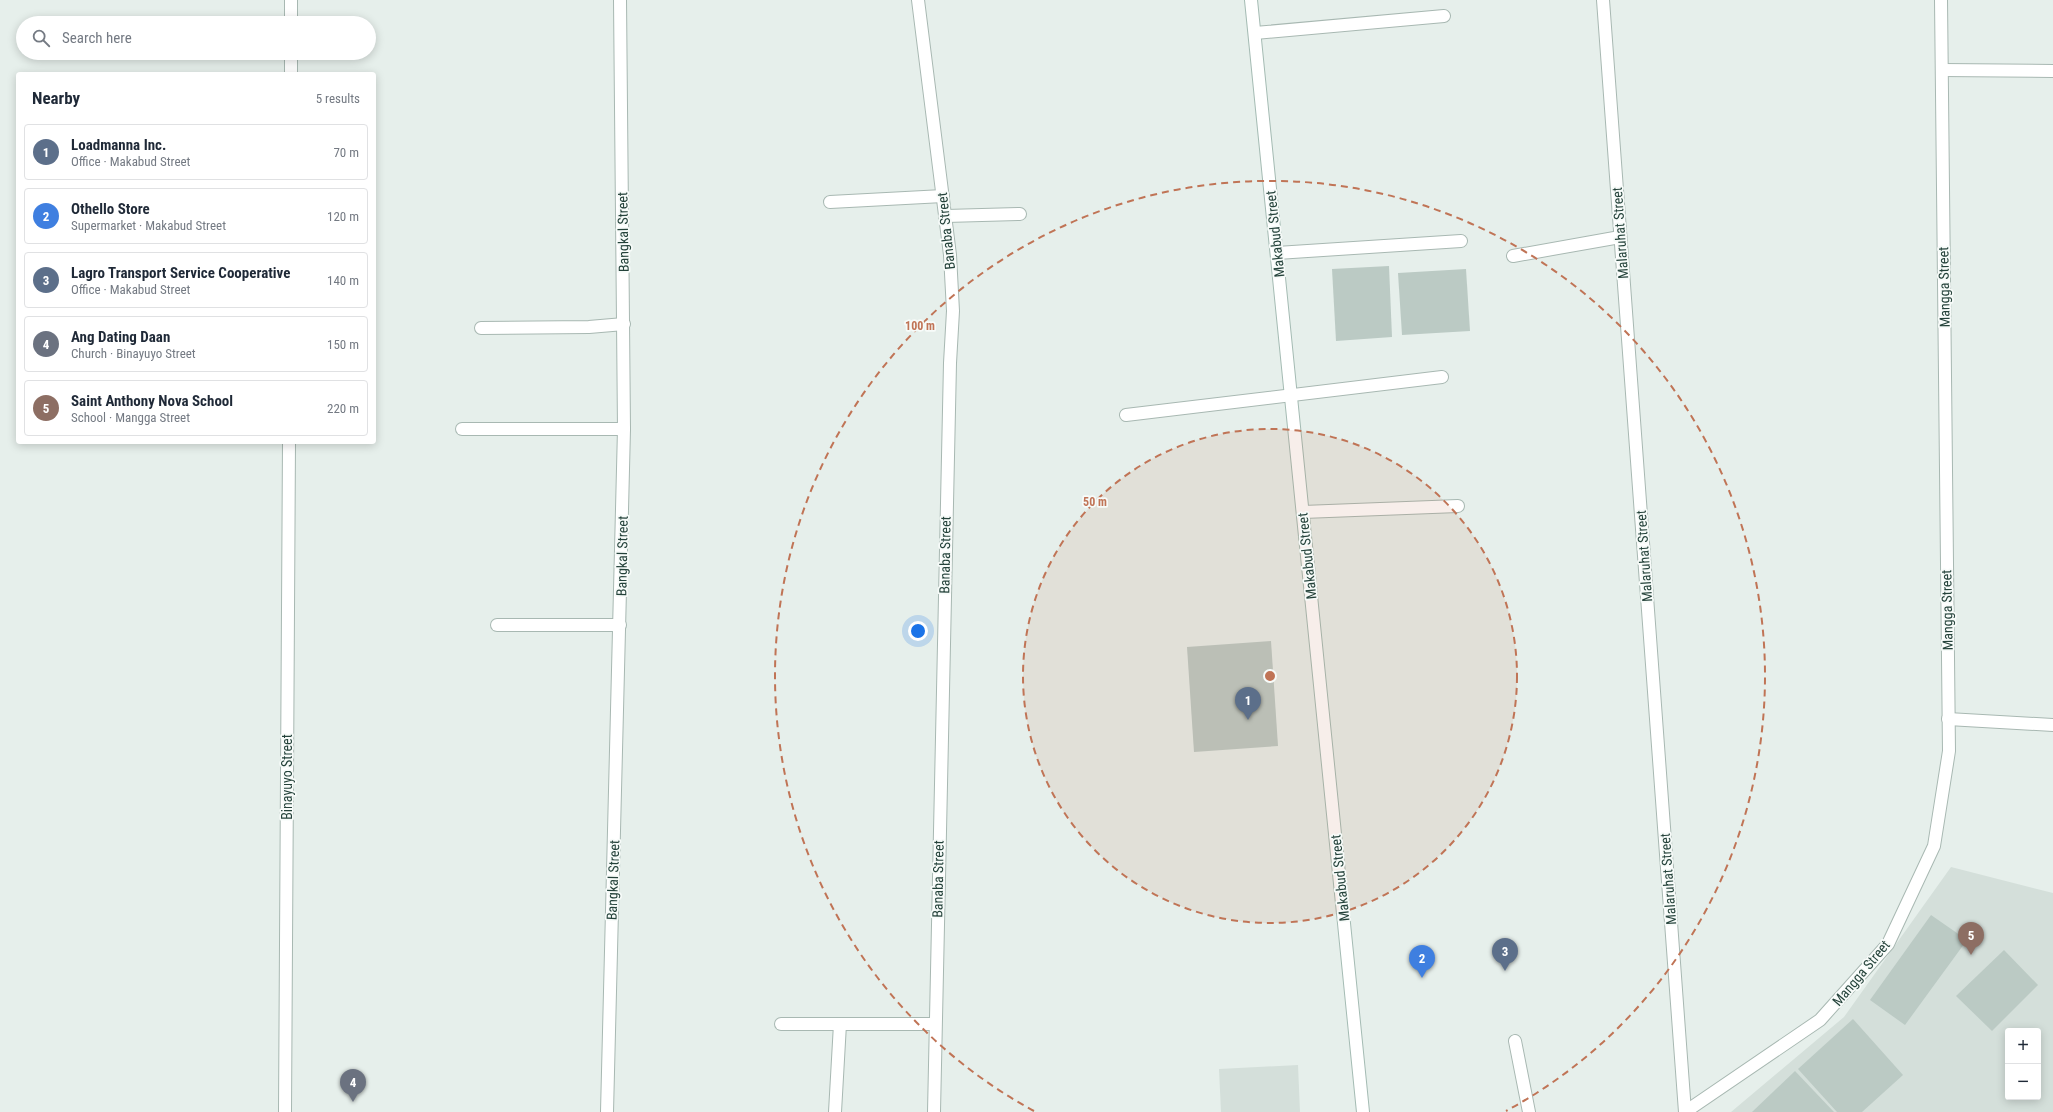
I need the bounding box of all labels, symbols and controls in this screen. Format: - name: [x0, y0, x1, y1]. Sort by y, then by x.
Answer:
- search box: [16, 16, 376, 60]
- icon: search: [30, 27, 52, 49]
- text: Search here: [62, 29, 132, 47]
- text: Nearby: [32, 88, 80, 108]
- text: 5 results: [316, 91, 360, 106]
- text: Loadmanna Inc.: [71, 136, 166, 154]
- text: 1: [43, 145, 49, 160]
- text: 70 m: [333, 145, 359, 160]
- text: Office · Makabud Street: [71, 154, 190, 169]
- street label: Malaruhat Street: [1609, 187, 1631, 279]
- street label: Makabud Street: [1263, 190, 1287, 278]
- street label: Bangkal Street: [614, 192, 632, 272]
- street label: Banaba Street: [934, 192, 958, 270]
- text: Othello Store: [71, 200, 150, 218]
- text: 2: [43, 209, 49, 224]
- text: 120 m: [327, 209, 359, 224]
- text: Supermarket · Makabud Street: [71, 218, 226, 233]
- street label: Mangga Street: [1935, 247, 1953, 327]
- text: Lagro Transport Service Cooperative: [71, 264, 290, 282]
- text: 3: [43, 273, 49, 288]
- text: 140 m: [327, 273, 359, 288]
- text: Office · Makabud Street: [71, 282, 190, 297]
- text: 100 m: [905, 319, 935, 333]
- text: Ang Dating Daan: [71, 328, 170, 346]
- text: 4: [43, 337, 49, 352]
- text: 150 m: [327, 337, 359, 352]
- text: Church · Binayuyo Street: [71, 346, 196, 361]
- text: Saint Anthony Nova School: [71, 392, 233, 410]
- text: 5: [43, 401, 49, 416]
- text: 220 m: [327, 401, 359, 416]
- text: School · Mangga Street: [71, 410, 190, 425]
- text: 50 m: [1083, 495, 1107, 509]
- street label: Malaruhat Street: [1633, 510, 1655, 602]
- street label: Makabud Street: [1295, 512, 1319, 600]
- street label: Bangkal Street: [613, 516, 631, 596]
- street label: Banaba Street: [936, 516, 954, 594]
- street label: Mangga Street: [1938, 570, 1956, 650]
- your location: [908, 621, 928, 641]
- centre of rings: [1263, 669, 1277, 683]
- pin: 1: [1235, 687, 1261, 720]
- street label: Binayuyo Street: [279, 734, 295, 820]
- street label: Malaruhat Street: [1657, 833, 1679, 925]
- street label: Makabud Street: [1328, 834, 1352, 922]
- street label: Bangkal Street: [604, 840, 622, 920]
- street label: Banaba Street: [929, 840, 947, 918]
- pin: 5: [1958, 922, 1984, 955]
- street label: Mangga Street: [1829, 937, 1893, 1009]
- pin: 3: [1492, 938, 1518, 971]
- pin: 2: [1409, 945, 1435, 978]
- map controls: [2005, 1028, 2041, 1100]
- button: +: [2005, 1028, 2041, 1064]
- button: −: [2005, 1064, 2041, 1100]
- pin: 4: [340, 1069, 366, 1102]

